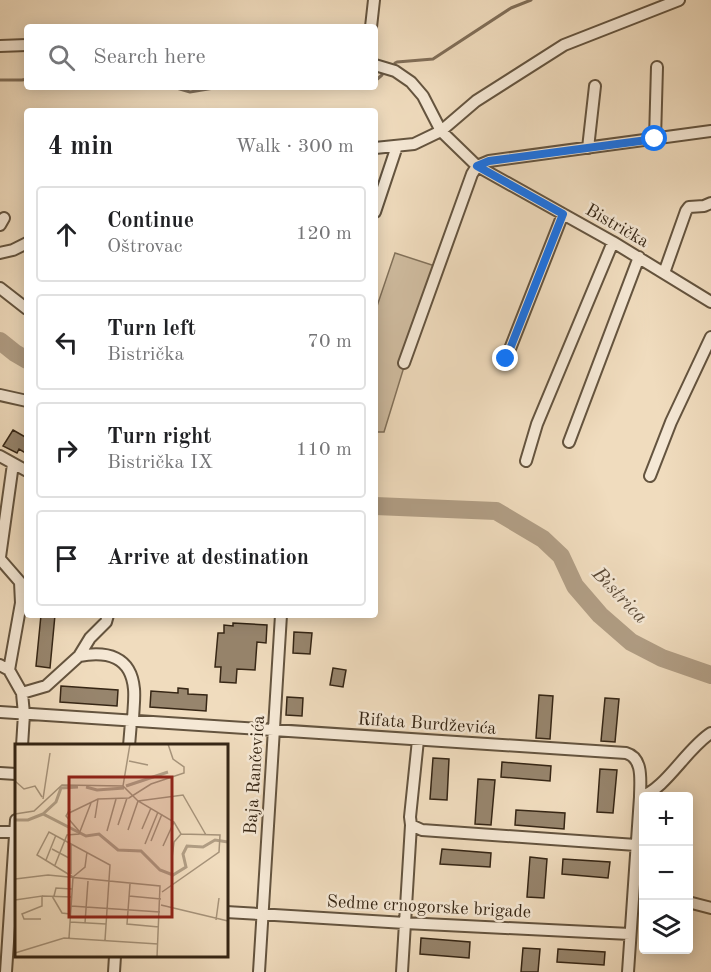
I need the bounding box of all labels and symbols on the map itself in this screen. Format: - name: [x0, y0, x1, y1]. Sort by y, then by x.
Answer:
- route start: [641, 125, 667, 151]
- street label: Bistrička: [582, 201, 652, 251]
- route end: [492, 345, 518, 371]
- water label: Bistrica: [587, 563, 651, 628]
- street label: Rifata Burdževića: [357, 710, 497, 738]
- street label: Baja Rančevića: [242, 715, 268, 835]
- inset map: [15, 744, 228, 957]
- street label: Sedme crnogorske brigade: [326, 893, 532, 921]

